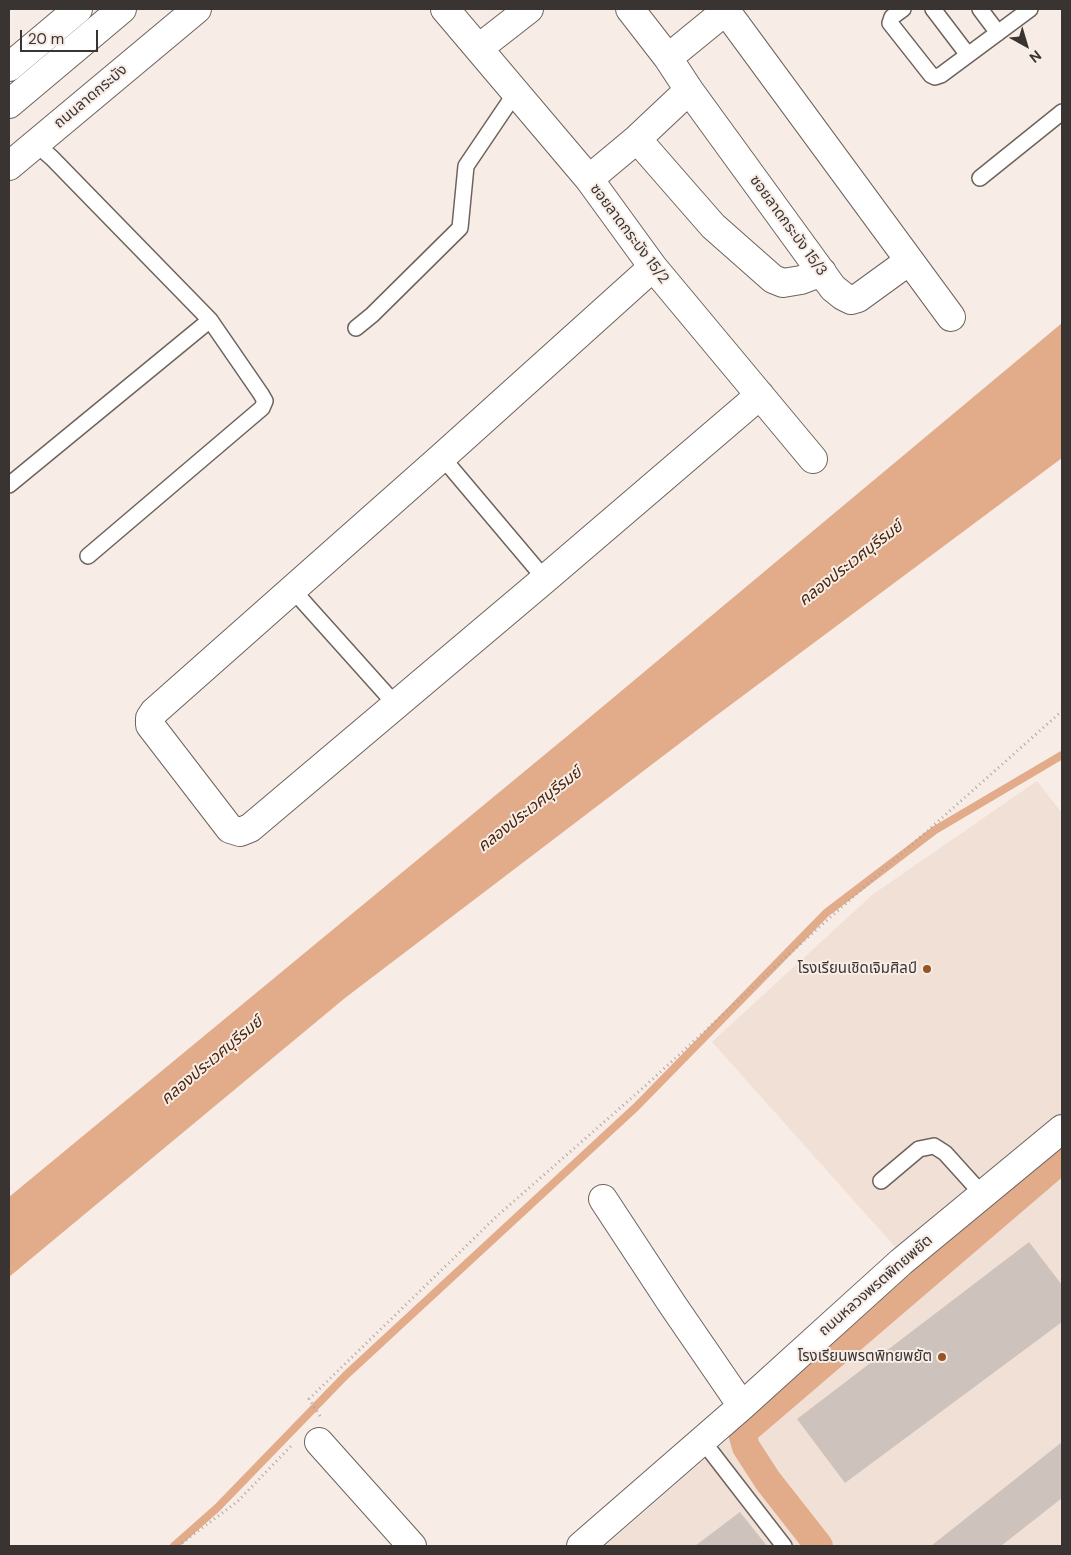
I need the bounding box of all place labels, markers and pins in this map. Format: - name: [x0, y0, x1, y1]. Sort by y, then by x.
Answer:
- place label: โรงเรียนเชิดเจิมศิลป์: [797, 960, 917, 978]
- marker: โรงเรียนเชิดเจิมศิลป์: [921, 963, 933, 975]
- place label: โรงเรียนพรตพิทยพยัต: [798, 1348, 932, 1366]
- marker: โรงเรียนพรตพิทยพยัต: [936, 1351, 948, 1363]

